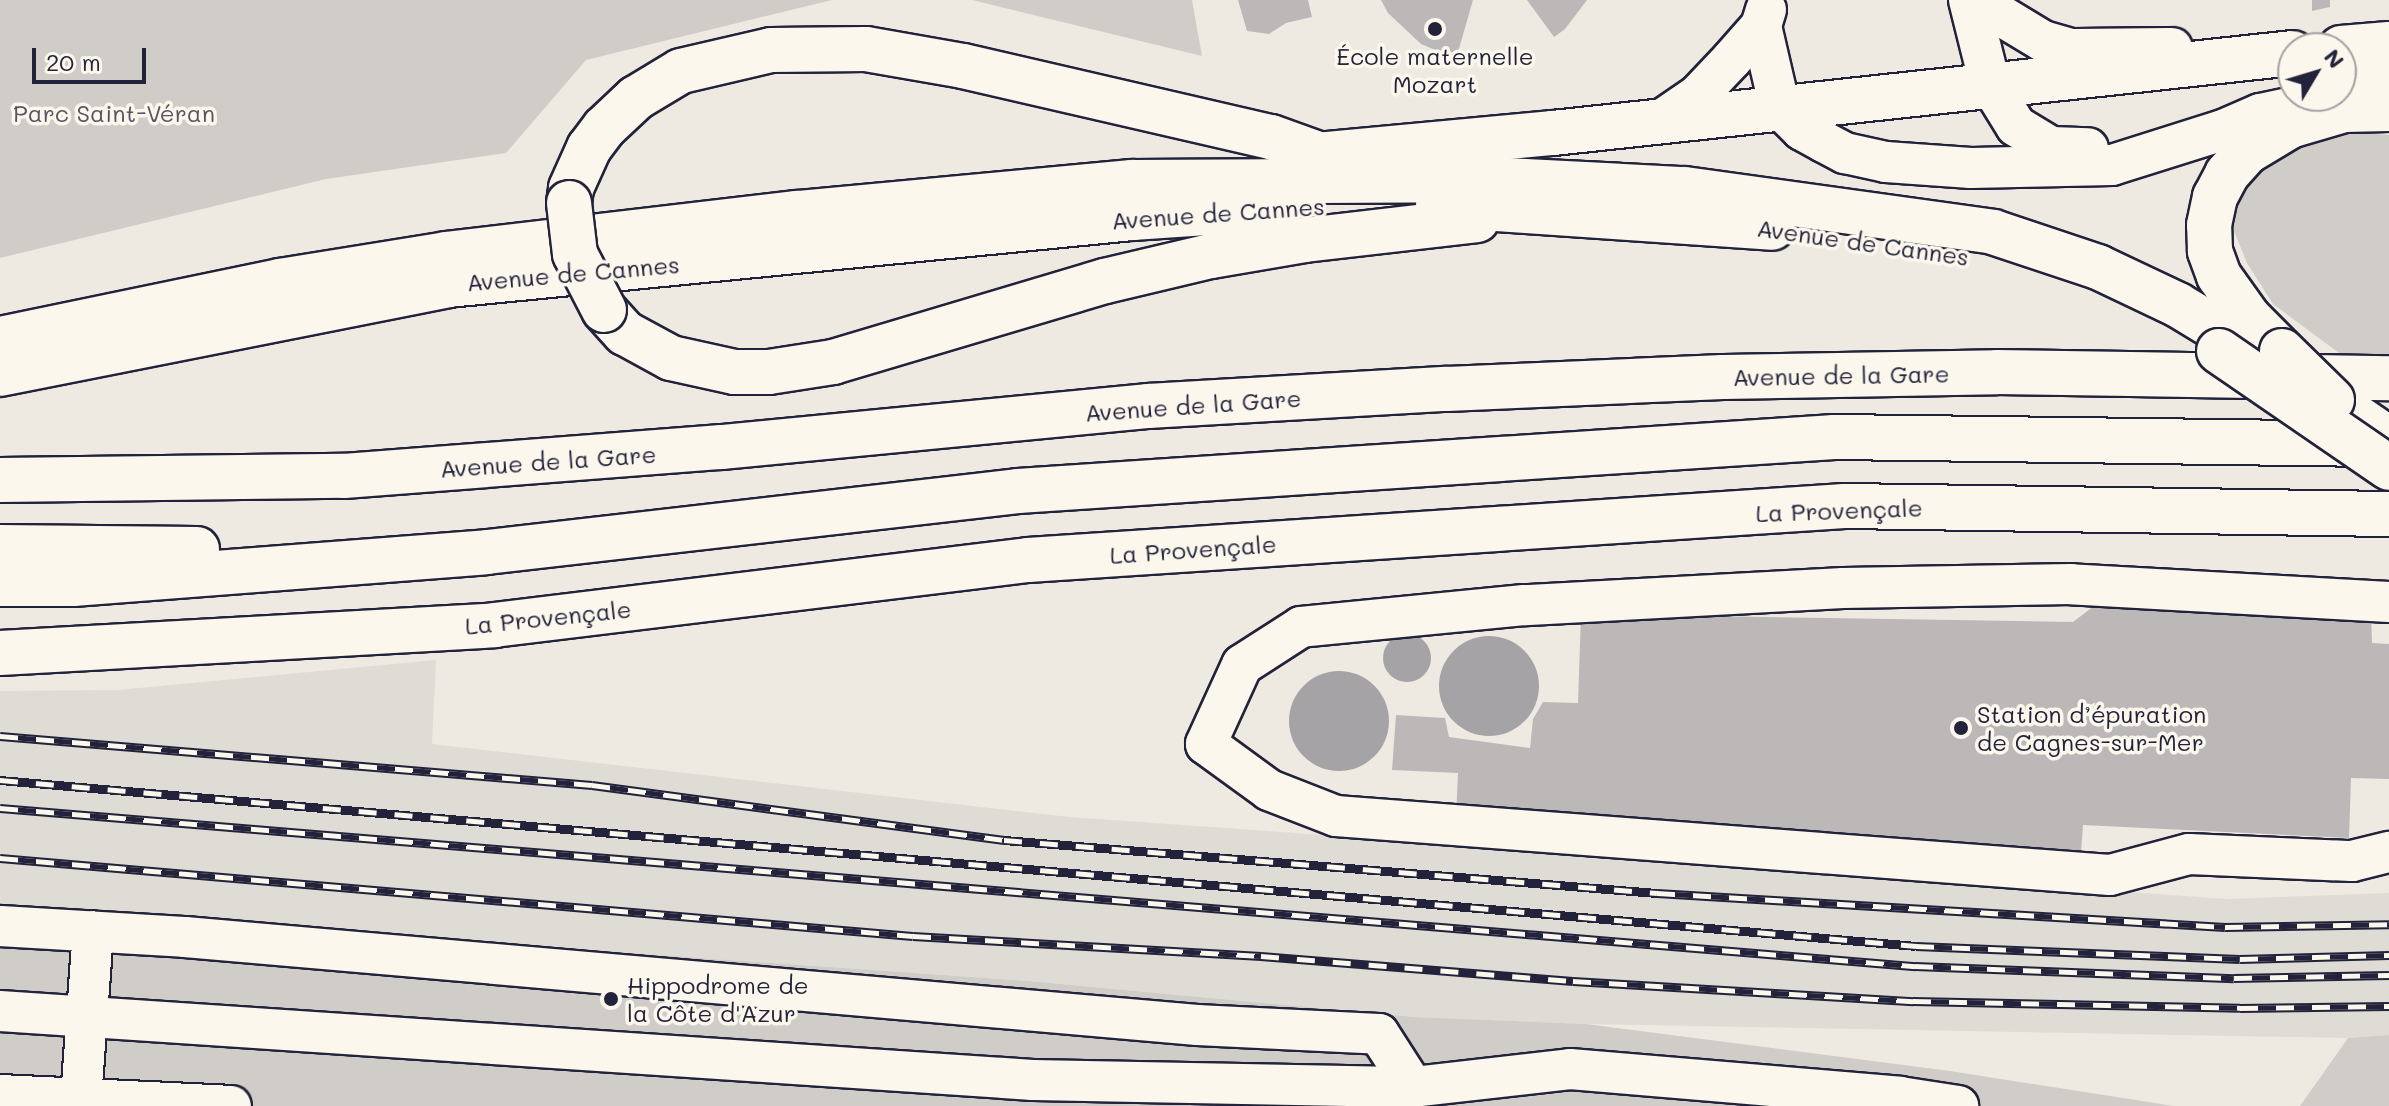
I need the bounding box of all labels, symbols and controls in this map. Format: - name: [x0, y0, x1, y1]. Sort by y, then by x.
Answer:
- marker: École maternelle Mozart: [1426, 20, 1444, 38]
- scale bar: [36, 32, 150, 82]
- north arrow: [2277, 32, 2357, 112]
- place label: École maternelle Mozart: [1336, 42, 1534, 98]
- text: N: [2318, 43, 2351, 74]
- text: 20 m: [46, 46, 101, 77]
- park label: Parc Saint-Véran: [13, 99, 215, 127]
- street label: Avenue de Cannes: [1110, 191, 1326, 235]
- street label: Avenue de Cannes: [1755, 213, 1971, 271]
- street label: Avenue de Cannes: [465, 249, 681, 297]
- street label: Avenue de la Gare: [1732, 359, 1950, 391]
- street label: Avenue de la Gare: [1084, 383, 1302, 427]
- street label: Avenue de la Gare: [439, 439, 657, 483]
- street label: La Provençale: [1755, 493, 1923, 527]
- street label: La Provençale: [1109, 529, 1277, 569]
- street label: La Provençale: [463, 594, 633, 640]
- place label: Station d’épuration de Cagnes-sur-Mer: [1977, 700, 2206, 756]
- marker: Station d’épuration de Cagnes-sur-Mer: [1952, 719, 1970, 737]
- place label: Hippodrome de la Côte d'Azur: [627, 971, 809, 1027]
- marker: Hippodrome de la Côte d'Azur: [602, 990, 620, 1008]

